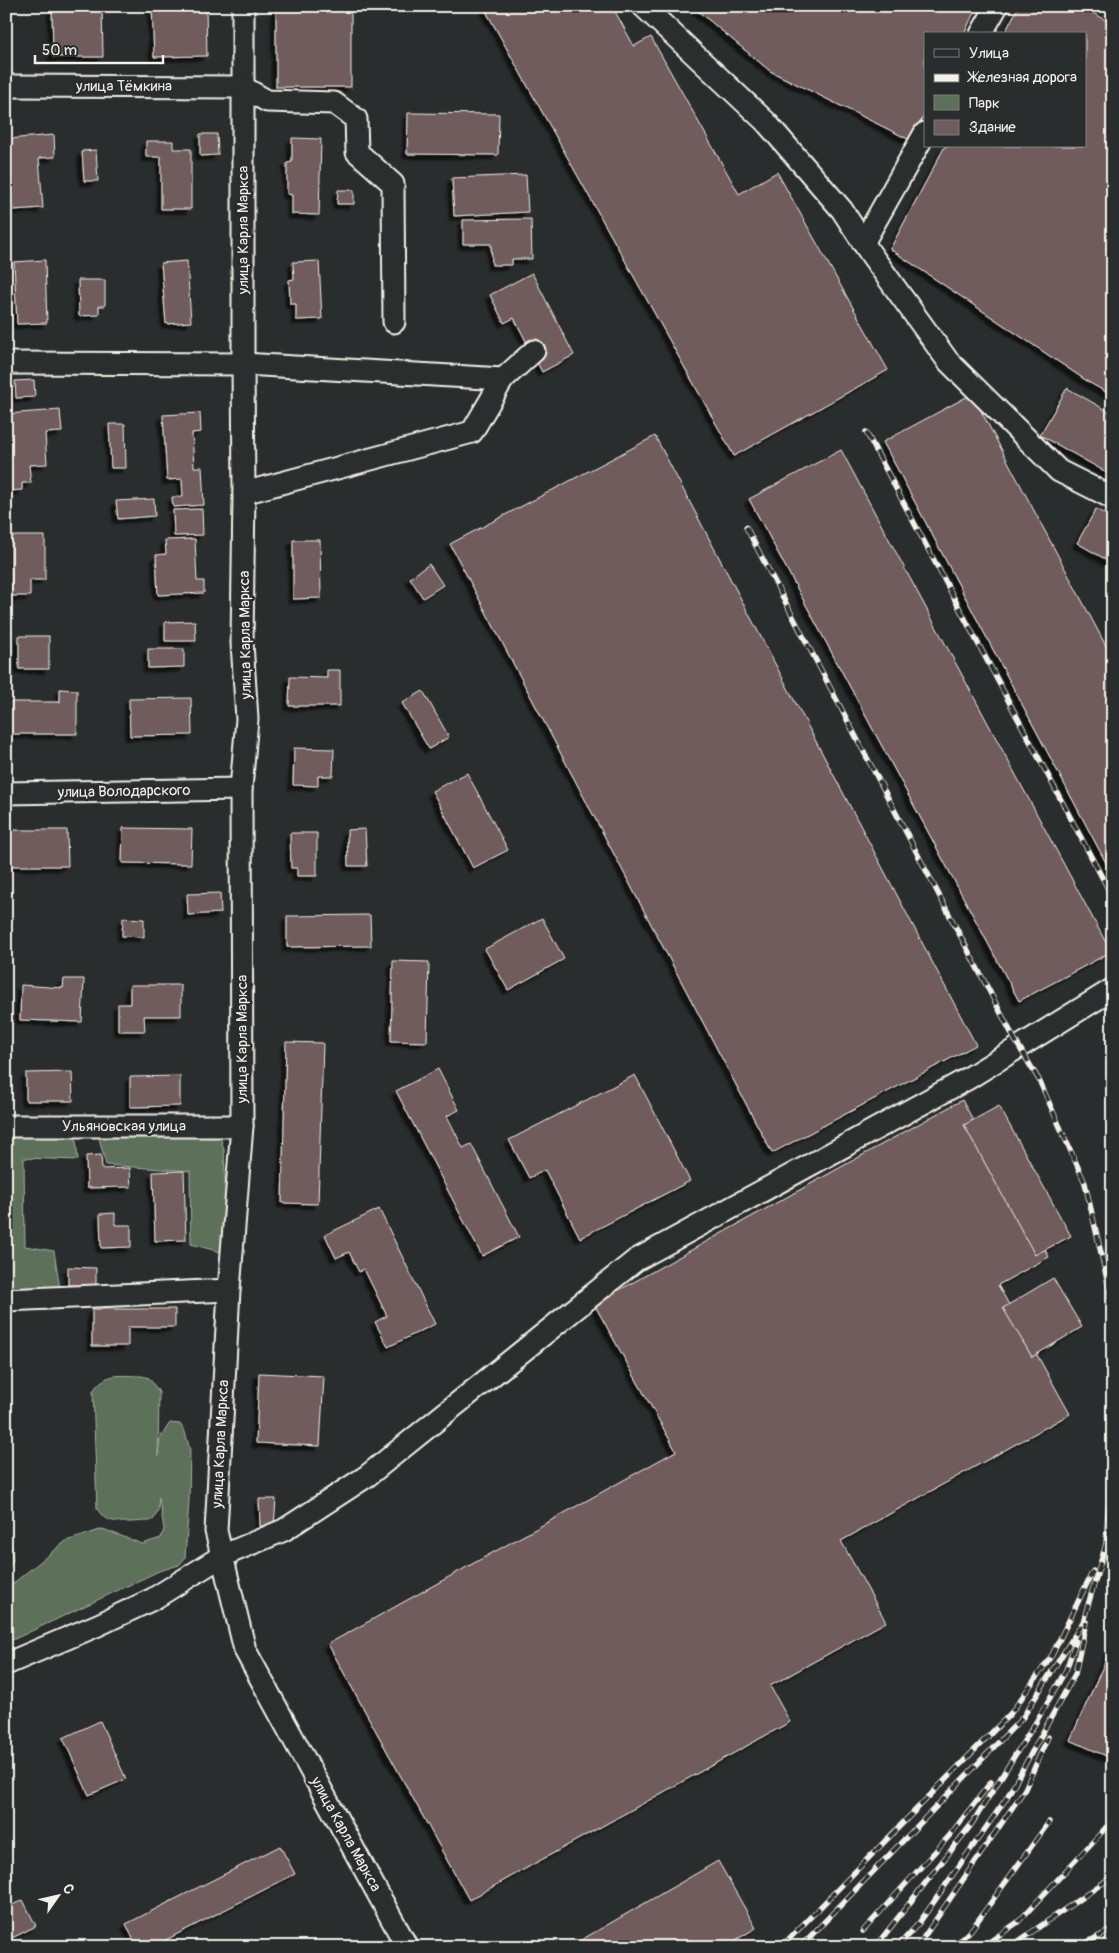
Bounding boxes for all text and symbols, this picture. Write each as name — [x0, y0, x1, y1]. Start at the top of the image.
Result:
scale bar — [35, 32, 162, 64]
legend — [924, 32, 1086, 148]
text: 50 m — [42, 41, 77, 60]
text: Улица — [969, 44, 1009, 63]
text: Железная дорога — [967, 68, 1077, 87]
street label: улица Тёмкина — [75, 77, 172, 96]
text: Парк — [969, 94, 1000, 113]
text: Здание — [969, 118, 1016, 137]
street label: улица Карла Маркса — [234, 166, 253, 295]
street label: улица Карла Маркса — [235, 571, 256, 700]
street label: улица Володарского — [56, 781, 191, 802]
street label: улица Карла Маркса — [233, 975, 252, 1104]
street label: Ульяновская улица — [62, 1117, 186, 1136]
street label: улица Карла Маркса — [208, 1379, 233, 1510]
street label: улица Карла Маркса — [306, 1773, 385, 1895]
north arrow — [32, 1870, 82, 1920]
text: С — [59, 1881, 78, 1898]

